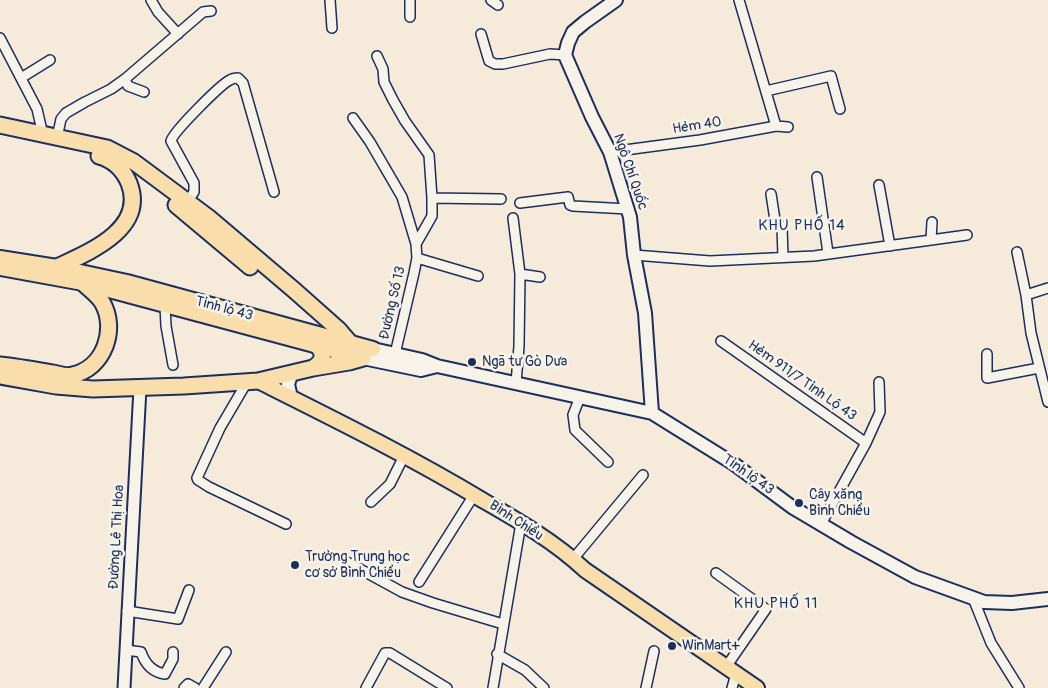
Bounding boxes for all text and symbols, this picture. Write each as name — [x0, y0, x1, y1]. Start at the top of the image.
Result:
street label: Hẻm 40 — [671, 114, 723, 138]
street label: Ngô Chí Quốc — [609, 132, 651, 212]
district label: KHU PHỐ 14 — [757, 217, 847, 235]
street label: Đường Số 13 — [376, 265, 410, 341]
street label: Tỉnh lộ 43 — [193, 293, 255, 325]
street label: Hẻm 911/7 Tỉnh Lộ 43 — [744, 337, 860, 425]
place label: Ngã tư Gò Dưa — [482, 354, 567, 370]
marker: Ngã tư Gò Dưa — [466, 356, 478, 368]
street label: Tỉnh lộ 43 — [719, 451, 777, 499]
street label: Đường Lê Thị Hoa — [106, 484, 128, 590]
place label: Cây xăng Bình Chiểu — [809, 487, 870, 520]
street label: Bình Chiểu — [486, 497, 546, 545]
marker: Cây xăng Bình Chiểu — [793, 497, 805, 509]
place label: Trường Trung học cơ sở Bình Chiểu — [305, 549, 410, 582]
marker: Trường Trung học cơ sở Bình Chiểu — [289, 559, 301, 571]
district label: KHU PHỐ 11 — [732, 595, 820, 613]
place label: WinMart+ — [682, 638, 739, 654]
marker: WinMart+ — [666, 640, 678, 652]

